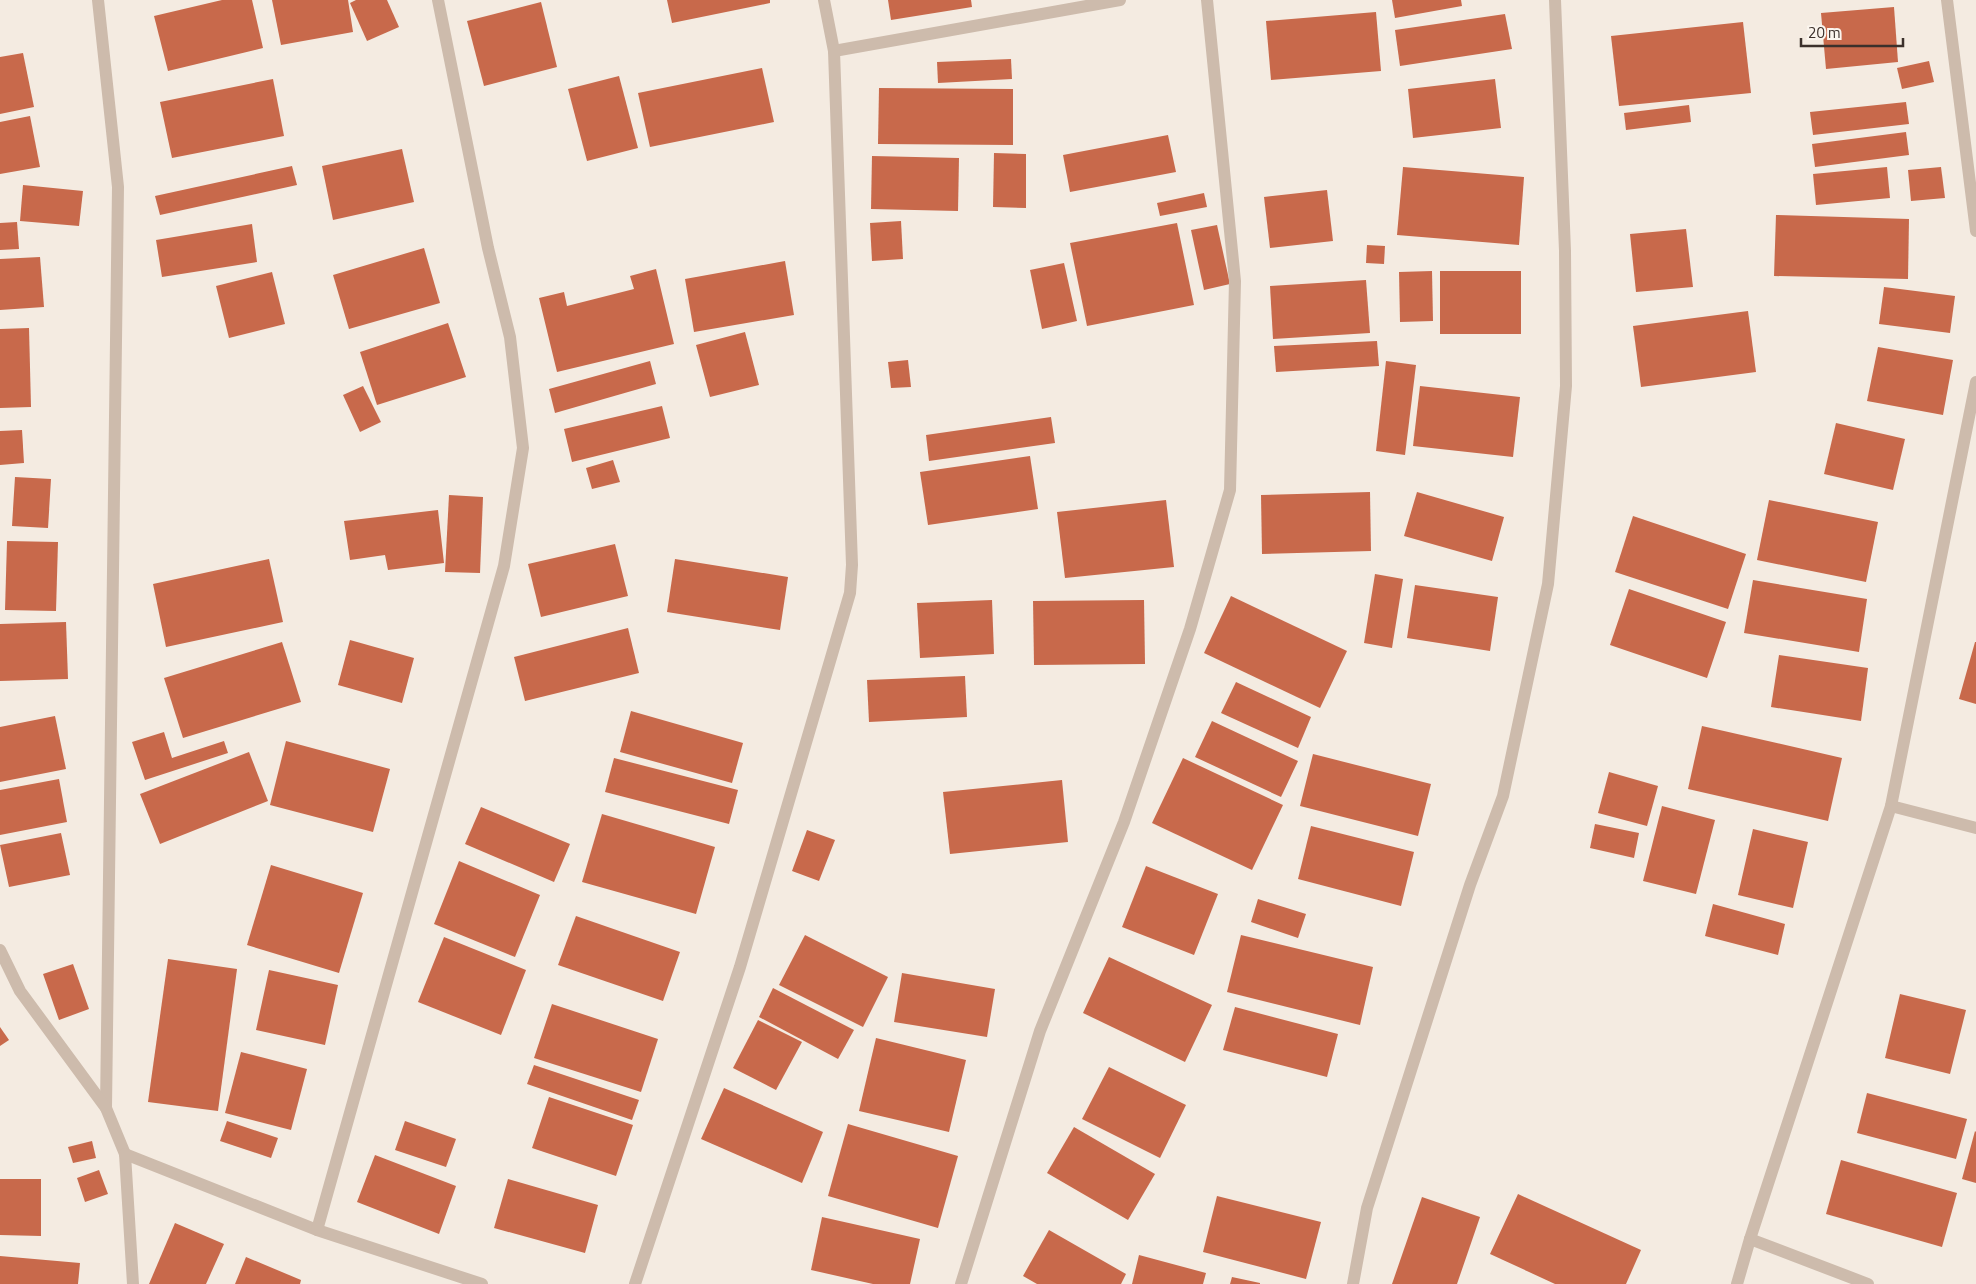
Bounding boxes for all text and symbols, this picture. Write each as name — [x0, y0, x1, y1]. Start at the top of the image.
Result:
scale bar — [1801, 15, 1904, 47]
text: 20 m — [1808, 21, 1841, 44]

